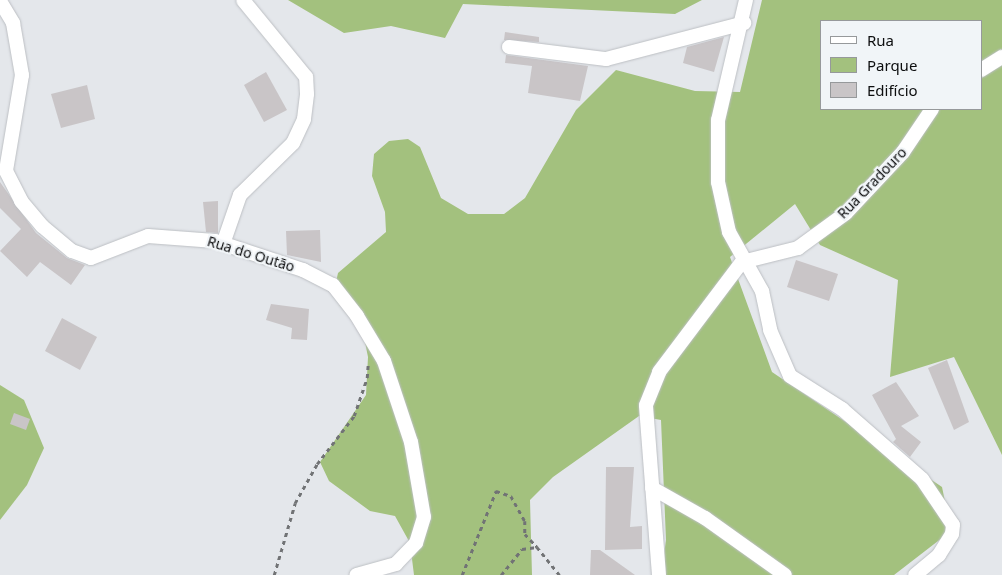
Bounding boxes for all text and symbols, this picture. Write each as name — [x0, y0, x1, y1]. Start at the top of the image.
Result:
legend — [820, 20, 982, 110]
text: Rua — [867, 30, 894, 50]
text: Parque — [867, 55, 917, 75]
text: Edifício — [867, 80, 918, 100]
street label: Rua Gradouro — [834, 144, 910, 222]
street label: Rua do Outão — [205, 233, 297, 275]

